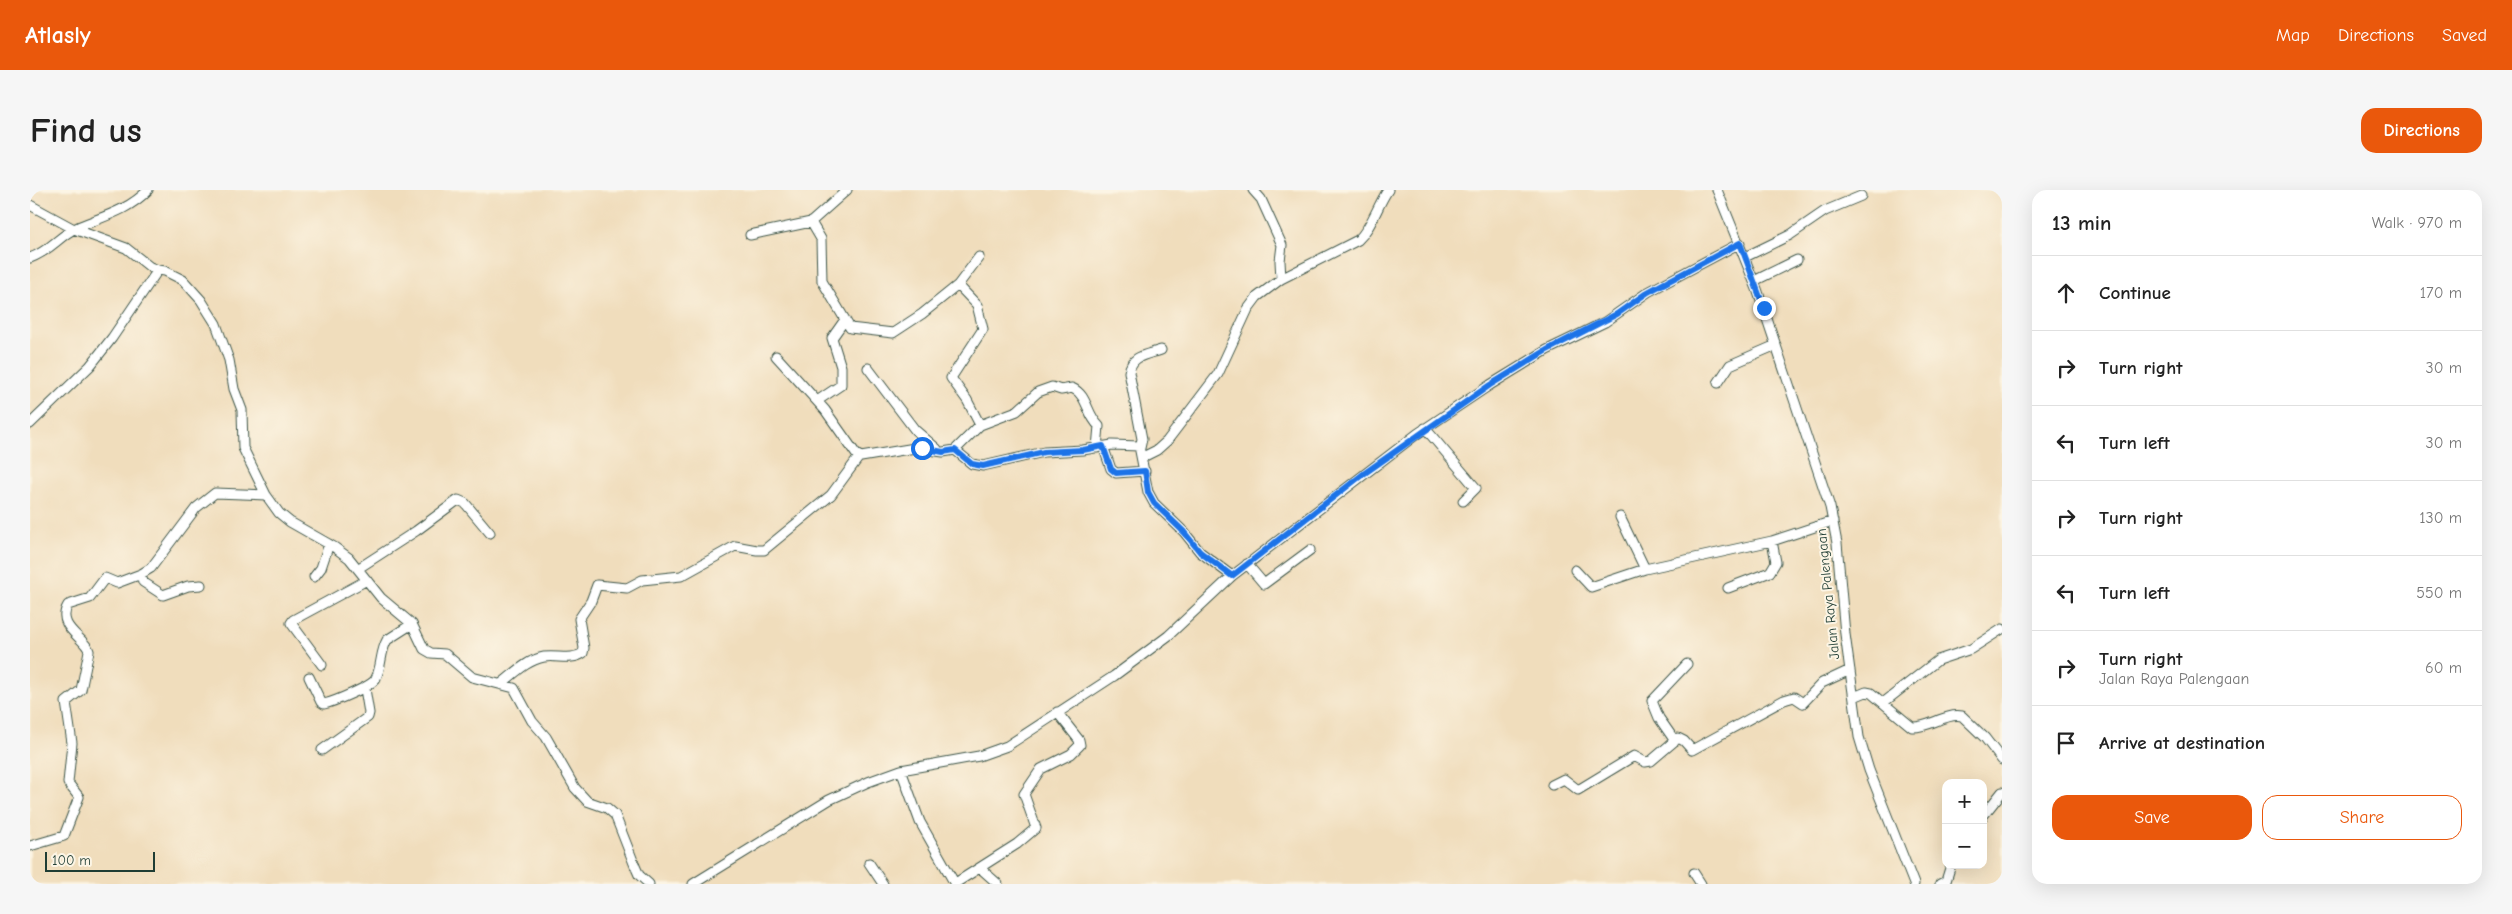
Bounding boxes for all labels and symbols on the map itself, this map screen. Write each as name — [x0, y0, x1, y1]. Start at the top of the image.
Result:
route end — [1753, 297, 1776, 320]
route start — [911, 437, 934, 460]
street label: Jalan Raya Palengaan — [1813, 528, 1843, 660]
scale bar — [45, 849, 155, 872]

